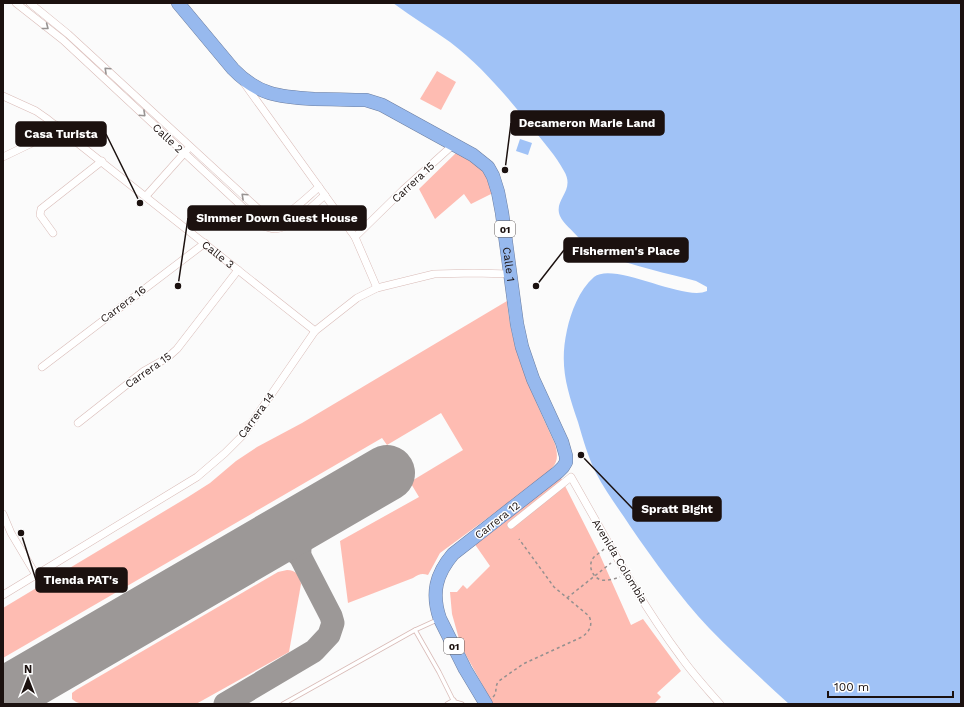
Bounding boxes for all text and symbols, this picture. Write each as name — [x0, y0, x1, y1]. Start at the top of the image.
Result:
one-way arrow — [42, 23, 49, 30]
one-way arrow — [104, 67, 112, 75]
one-way arrow — [138, 110, 145, 117]
callout: Decameron Marie Land — [511, 111, 664, 135]
text: Decameron Marie Land — [519, 116, 655, 130]
street label: Calle 2 — [150, 121, 186, 156]
callout: Casa Turista — [16, 122, 106, 146]
text: Casa Turista — [24, 127, 98, 141]
street label: Carrera 15 — [389, 159, 437, 205]
one-way arrow — [241, 193, 249, 201]
callout: Simmer Down Guest House — [188, 206, 366, 230]
text: Simmer Down Guest House — [196, 211, 358, 225]
road number: 01 — [495, 221, 515, 237]
street label: Calle 3 — [199, 238, 236, 271]
callout: Fishermen's Place — [564, 238, 688, 262]
text: Fishermen's Place — [572, 244, 680, 258]
street label: Calle 1 — [500, 246, 517, 282]
street label: Carrera 16 — [98, 283, 149, 326]
street label: Carrera 15 — [123, 350, 174, 391]
street label: Carrera 14 — [235, 390, 278, 441]
callout: Spratt Bight — [633, 497, 721, 521]
street label: Carrera 12 — [472, 499, 522, 542]
text: Spratt Bight — [641, 502, 714, 516]
street label: Avenida Colombia — [589, 517, 650, 606]
callout: Tienda PAT's — [36, 568, 127, 592]
text: Tienda PAT's — [44, 573, 119, 587]
road number: 01 — [444, 638, 464, 654]
north arrow — [8, 659, 48, 699]
text: N — [24, 663, 32, 676]
scale bar — [828, 673, 953, 699]
text: 100 m — [834, 680, 869, 694]

